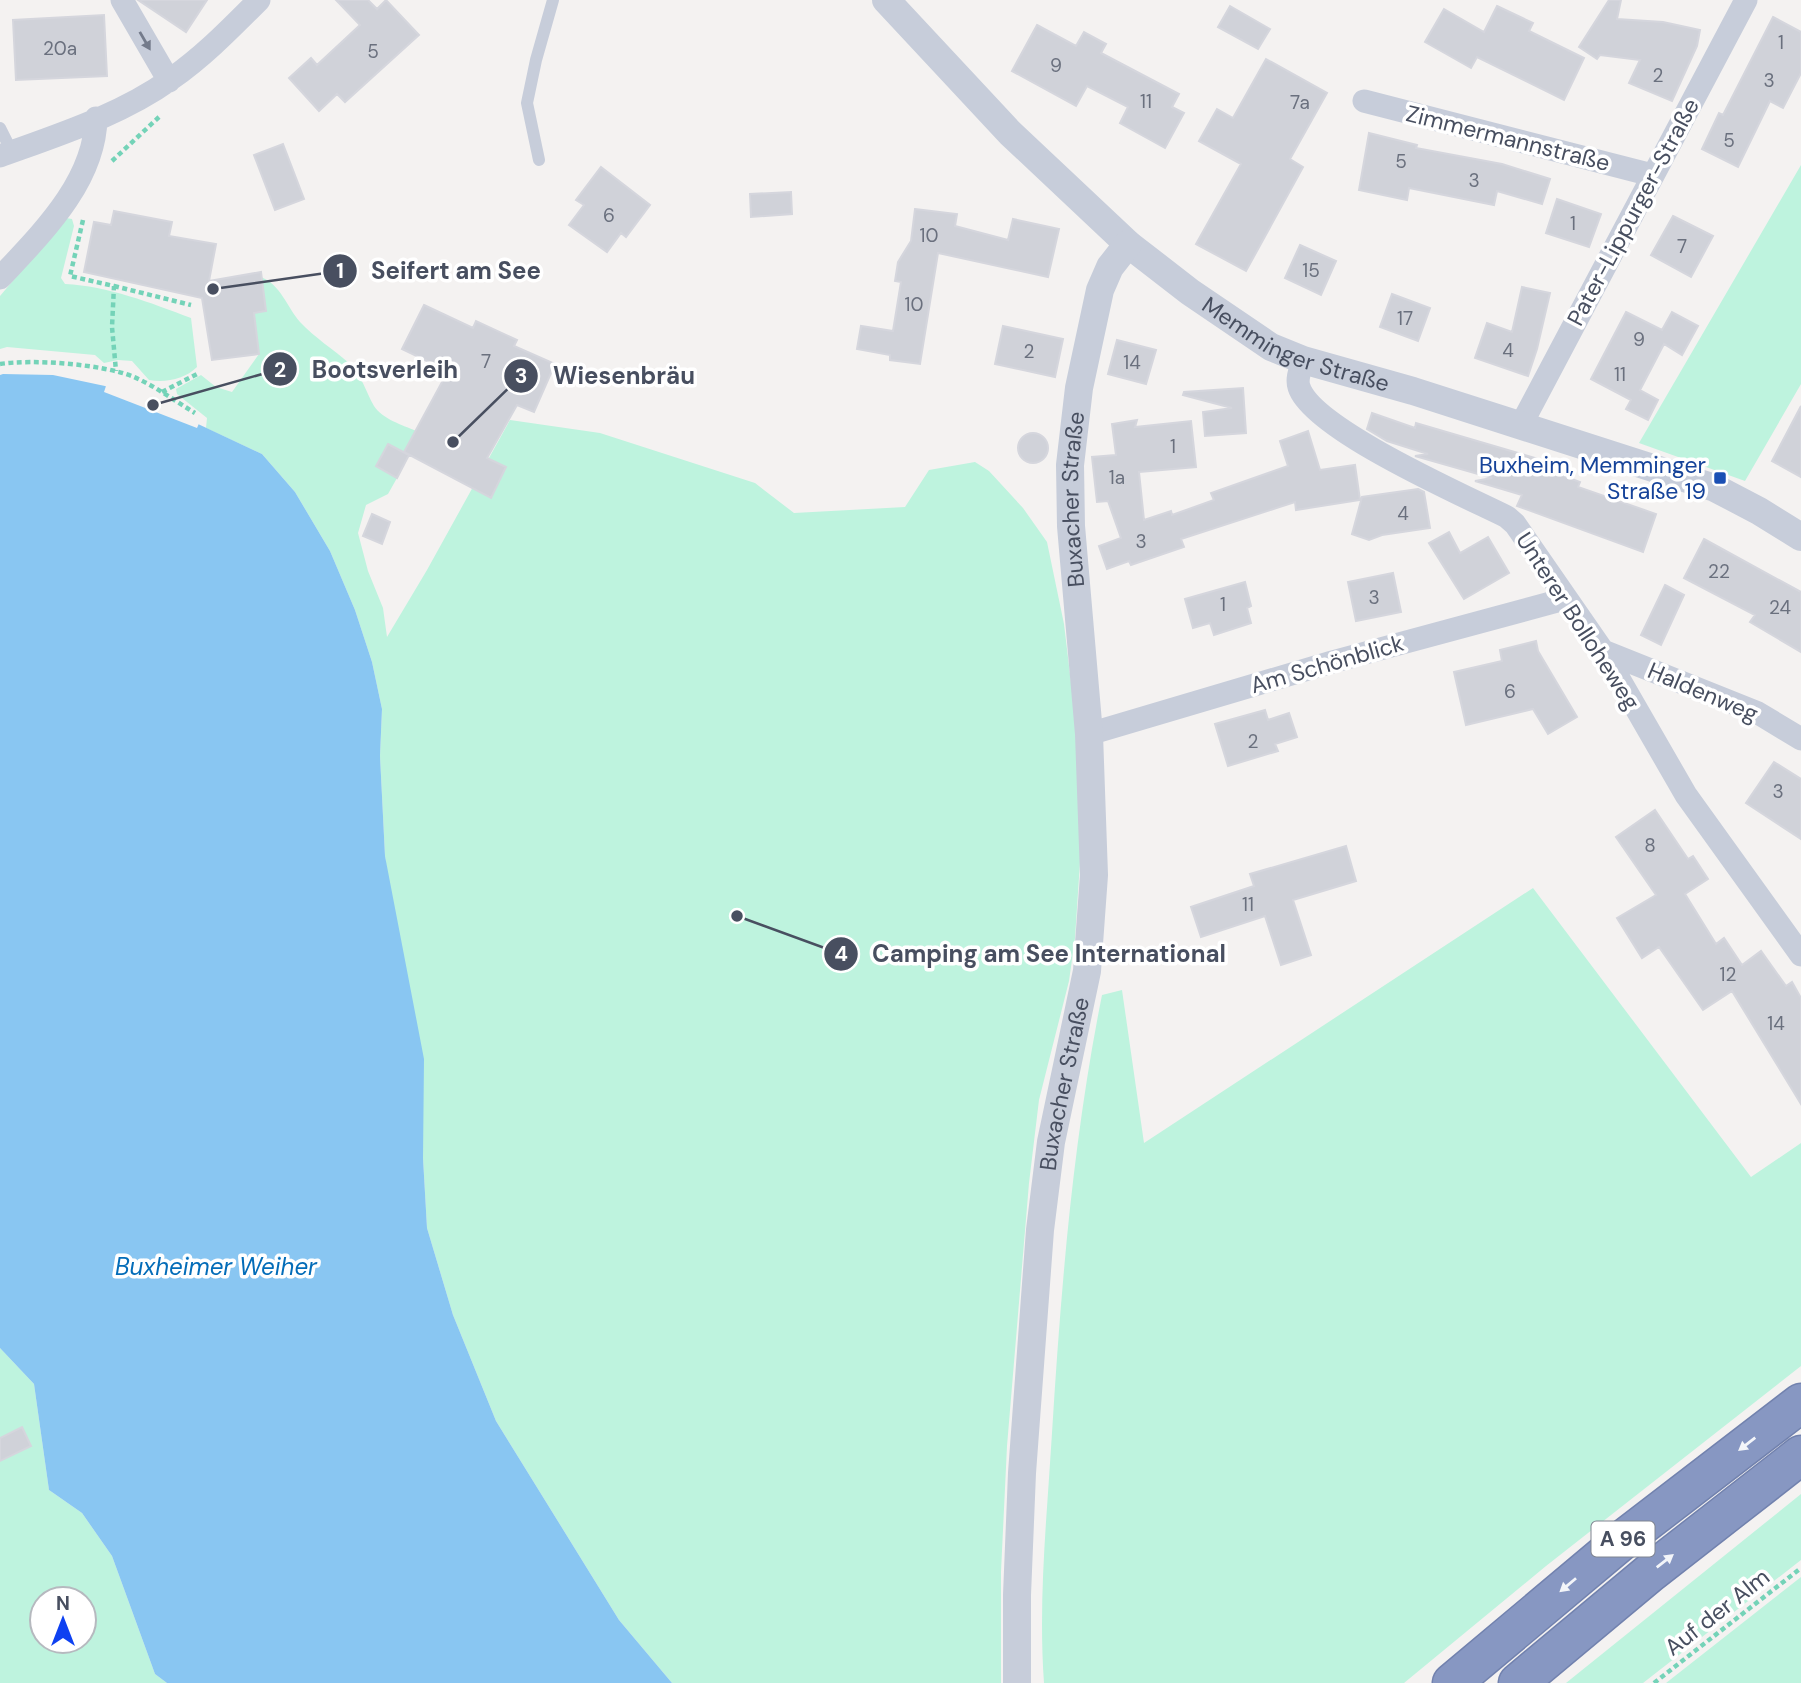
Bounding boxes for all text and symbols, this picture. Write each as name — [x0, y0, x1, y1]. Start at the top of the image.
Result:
house number: 1 — [1778, 30, 1784, 55]
one-way arrow — [139, 31, 152, 50]
house number: 20a — [43, 36, 77, 61]
house number: 5 — [367, 39, 379, 64]
house number: 9 — [1050, 53, 1062, 78]
house number: 2 — [1653, 63, 1664, 88]
house number: 3 — [1763, 68, 1775, 93]
house number: 11 — [1140, 89, 1152, 114]
house number: 7a — [1290, 90, 1310, 115]
street label: Pater-Lippurger-Straße — [1560, 93, 1706, 331]
street label: Zimmermannstraße — [1403, 98, 1613, 178]
house number: 5 — [1723, 128, 1735, 153]
house number: 5 — [1395, 149, 1407, 174]
house number: 3 — [1468, 168, 1480, 193]
house number: 6 — [603, 203, 615, 228]
house number: 1 — [1570, 211, 1576, 236]
house number: 10 — [920, 223, 938, 248]
house number: 7 — [1677, 234, 1687, 259]
callout: Seifert am See — [322, 248, 555, 293]
text: Seifert am See — [371, 255, 541, 286]
text: 1 — [336, 257, 344, 285]
house number: 15 — [1302, 258, 1320, 283]
street label: Memminger Straße — [1196, 290, 1393, 399]
house number: 10 — [905, 292, 923, 317]
house number: 17 — [1397, 306, 1413, 331]
house number: 9 — [1633, 327, 1645, 352]
house number: 4 — [1502, 338, 1514, 363]
house number: 2 — [1024, 339, 1035, 364]
callout: Bootsverleih — [263, 347, 472, 392]
house number: 7 — [481, 349, 491, 374]
house number: 14 — [1123, 350, 1141, 375]
text: Bootsverleih — [312, 354, 458, 385]
callout: Wiesenbräu — [504, 354, 709, 399]
text: 2 — [274, 356, 286, 384]
text: Wiesenbräu — [553, 360, 695, 391]
text: 3 — [515, 362, 527, 390]
house number: 11 — [1614, 362, 1626, 387]
street label: Buxacher Straße — [1055, 410, 1091, 589]
house number: 1 — [1170, 434, 1176, 459]
place label: Buxheim, Memminger Straße 19 — [1479, 450, 1706, 506]
house number: 1a — [1109, 465, 1125, 490]
marker: Buxheim, Memminger Straße 19 — [1712, 470, 1728, 486]
house number: 4 — [1397, 501, 1409, 526]
street label: Unterer Bolloheweg — [1509, 526, 1647, 716]
house number: 3 — [1135, 529, 1147, 554]
house number: 22 — [1708, 559, 1730, 584]
house number: 3 — [1368, 585, 1380, 610]
house number: 1 — [1220, 592, 1226, 617]
house number: 24 — [1769, 595, 1791, 620]
street label: Am Schönblick — [1247, 628, 1408, 700]
street label: Haldenweg — [1643, 655, 1763, 729]
house number: 6 — [1504, 679, 1516, 704]
house number: 2 — [1248, 729, 1259, 754]
house number: 3 — [1772, 779, 1784, 804]
house number: 8 — [1644, 833, 1656, 858]
house number: 11 — [1242, 892, 1254, 917]
callout: Camping am See International — [823, 931, 1240, 976]
text: Camping am See International — [872, 938, 1226, 969]
text: 4 — [834, 940, 848, 968]
house number: 12 — [1720, 962, 1736, 987]
street label: Buxacher Straße — [1033, 994, 1096, 1172]
house number: 14 — [1767, 1011, 1785, 1036]
water label: Buxheimer Weiher — [115, 1251, 318, 1282]
one-way arrow — [1738, 1437, 1756, 1451]
road number: A 96 — [1592, 1522, 1654, 1556]
one-way arrow — [1655, 1554, 1673, 1569]
street label: Auf der Alm — [1658, 1562, 1776, 1662]
one-way arrow — [1560, 1577, 1577, 1592]
north arrow — [28, 1585, 98, 1655]
text: N — [56, 1591, 70, 1616]

